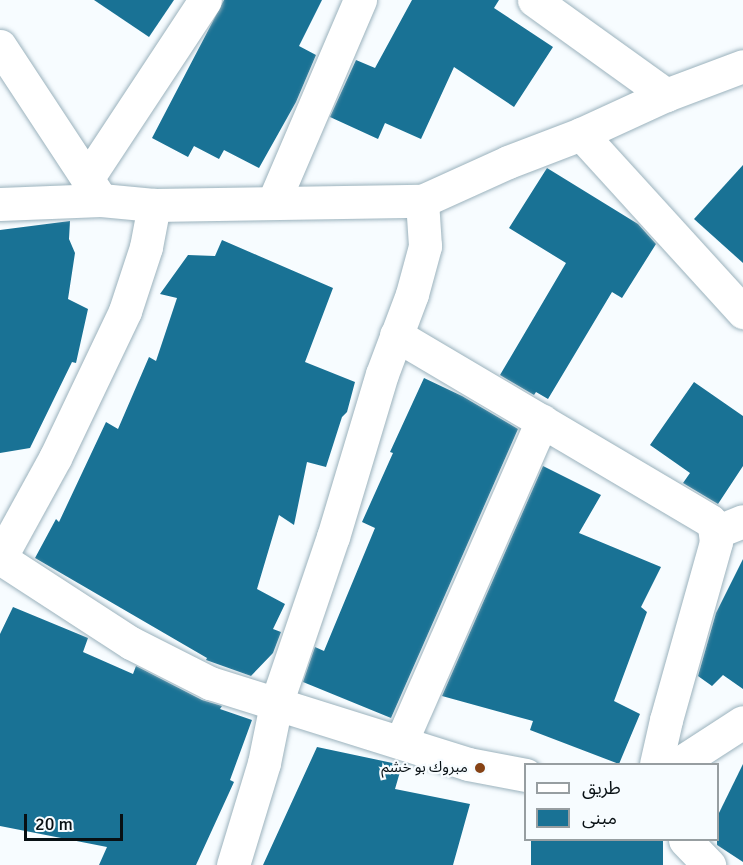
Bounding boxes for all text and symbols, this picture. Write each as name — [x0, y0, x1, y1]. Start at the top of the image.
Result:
place label: مبروك بو خشم — [381, 759, 468, 777]
marker: مبروك بو خشم — [473, 761, 487, 775]
legend — [524, 763, 719, 841]
text: طريق — [582, 777, 621, 799]
scale bar — [27, 802, 126, 840]
text: مبنى — [582, 807, 617, 829]
text: 20 m — [35, 813, 73, 835]

